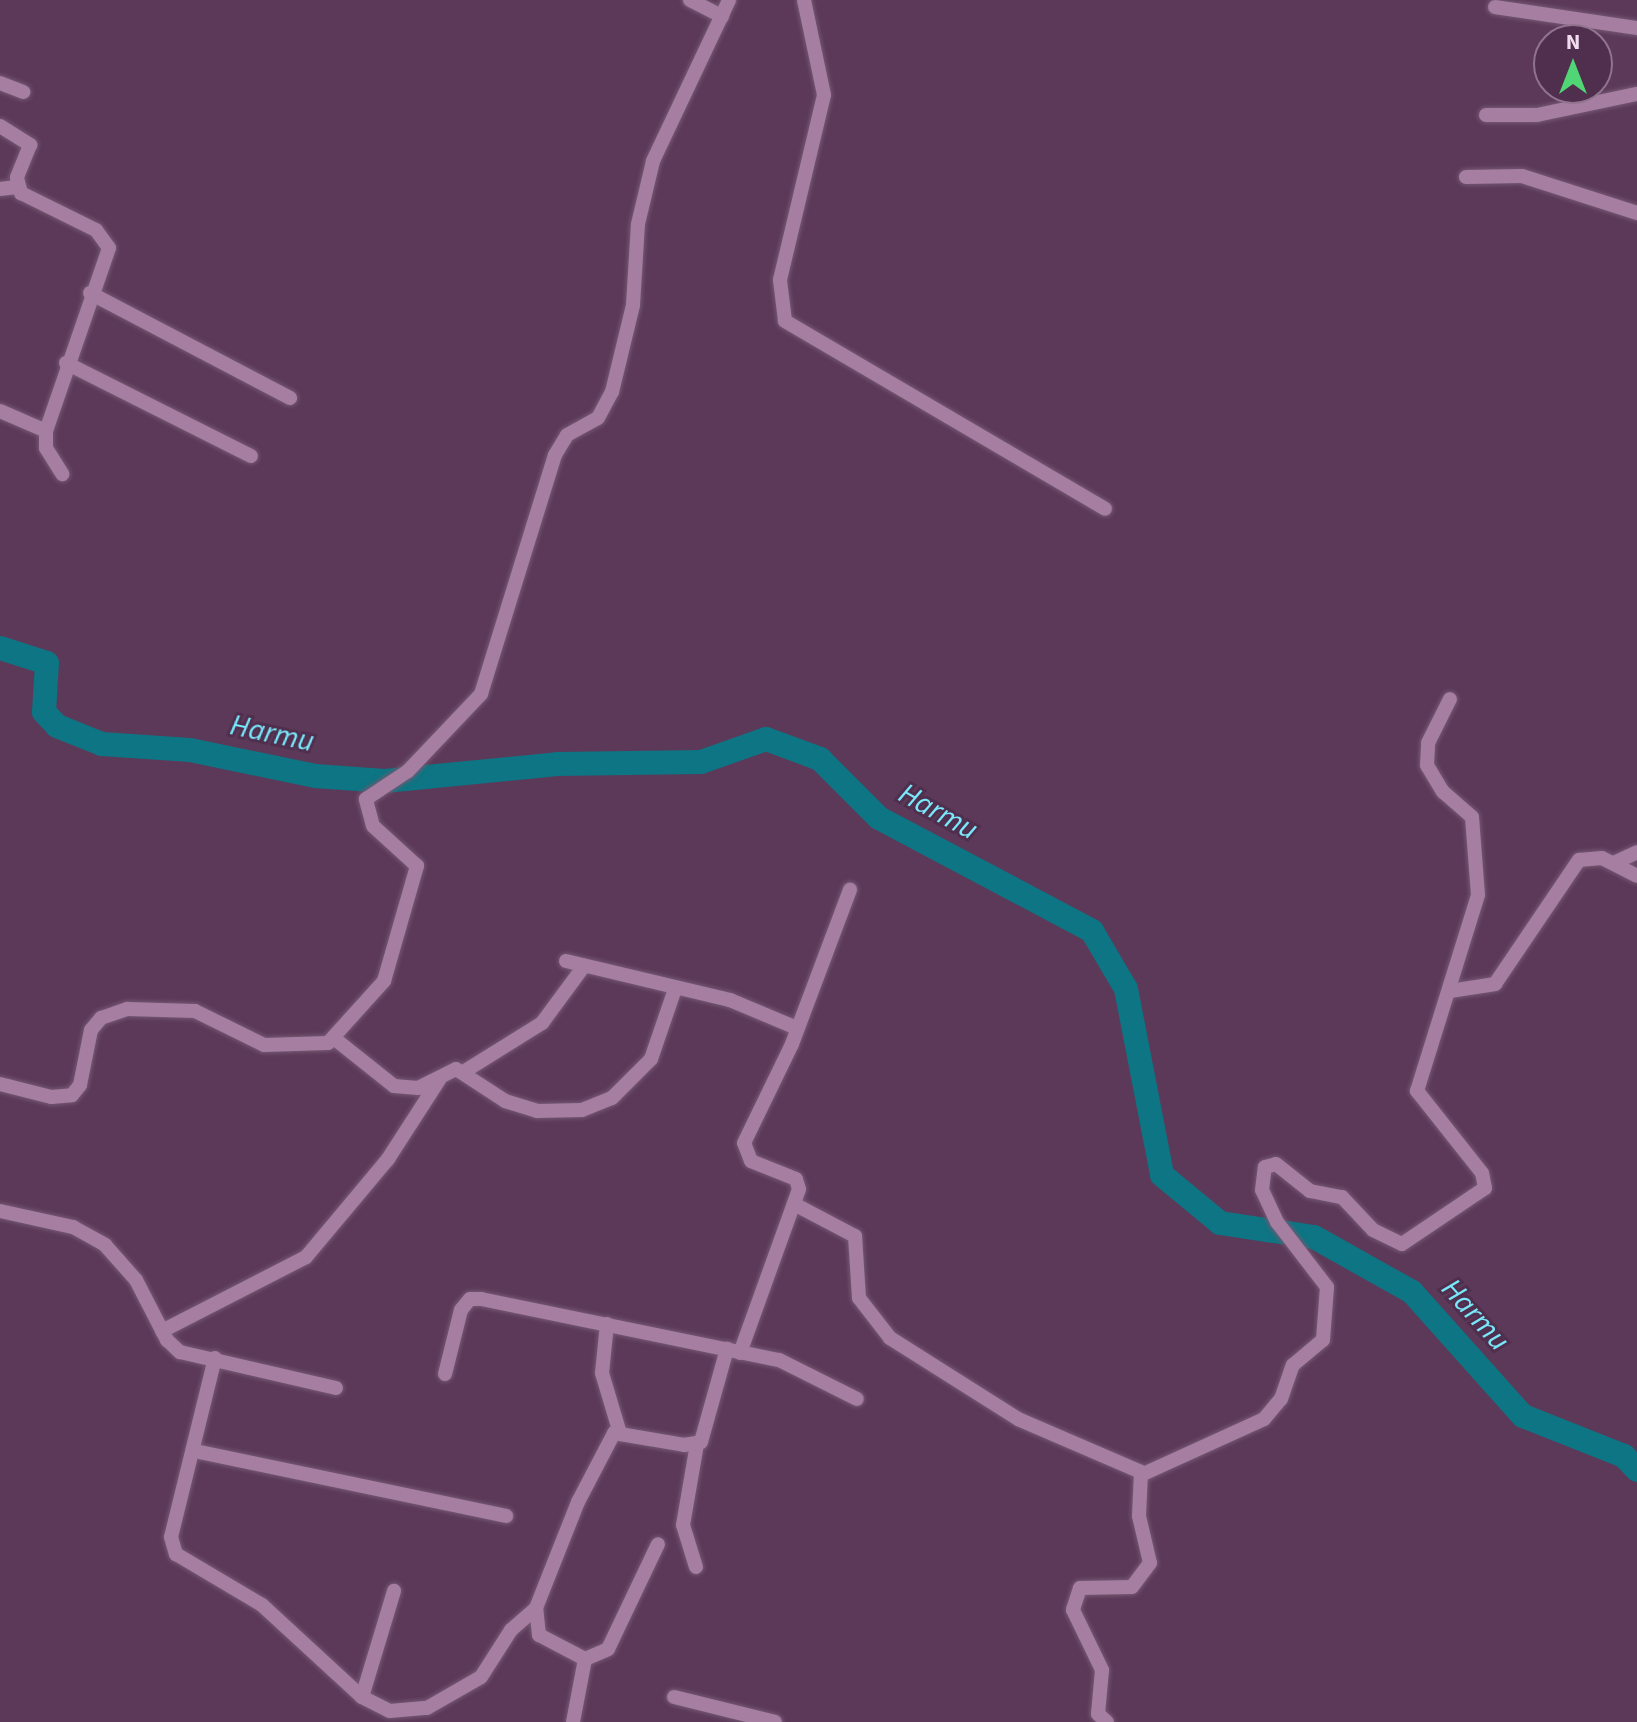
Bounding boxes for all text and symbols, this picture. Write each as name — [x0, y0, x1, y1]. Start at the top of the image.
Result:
north arrow — [1533, 24, 1613, 104]
text: N — [1566, 26, 1580, 58]
water label: Harmu — [227, 708, 317, 760]
water label: Harmu — [892, 776, 984, 848]
water label: Harmu — [1433, 1271, 1517, 1359]

